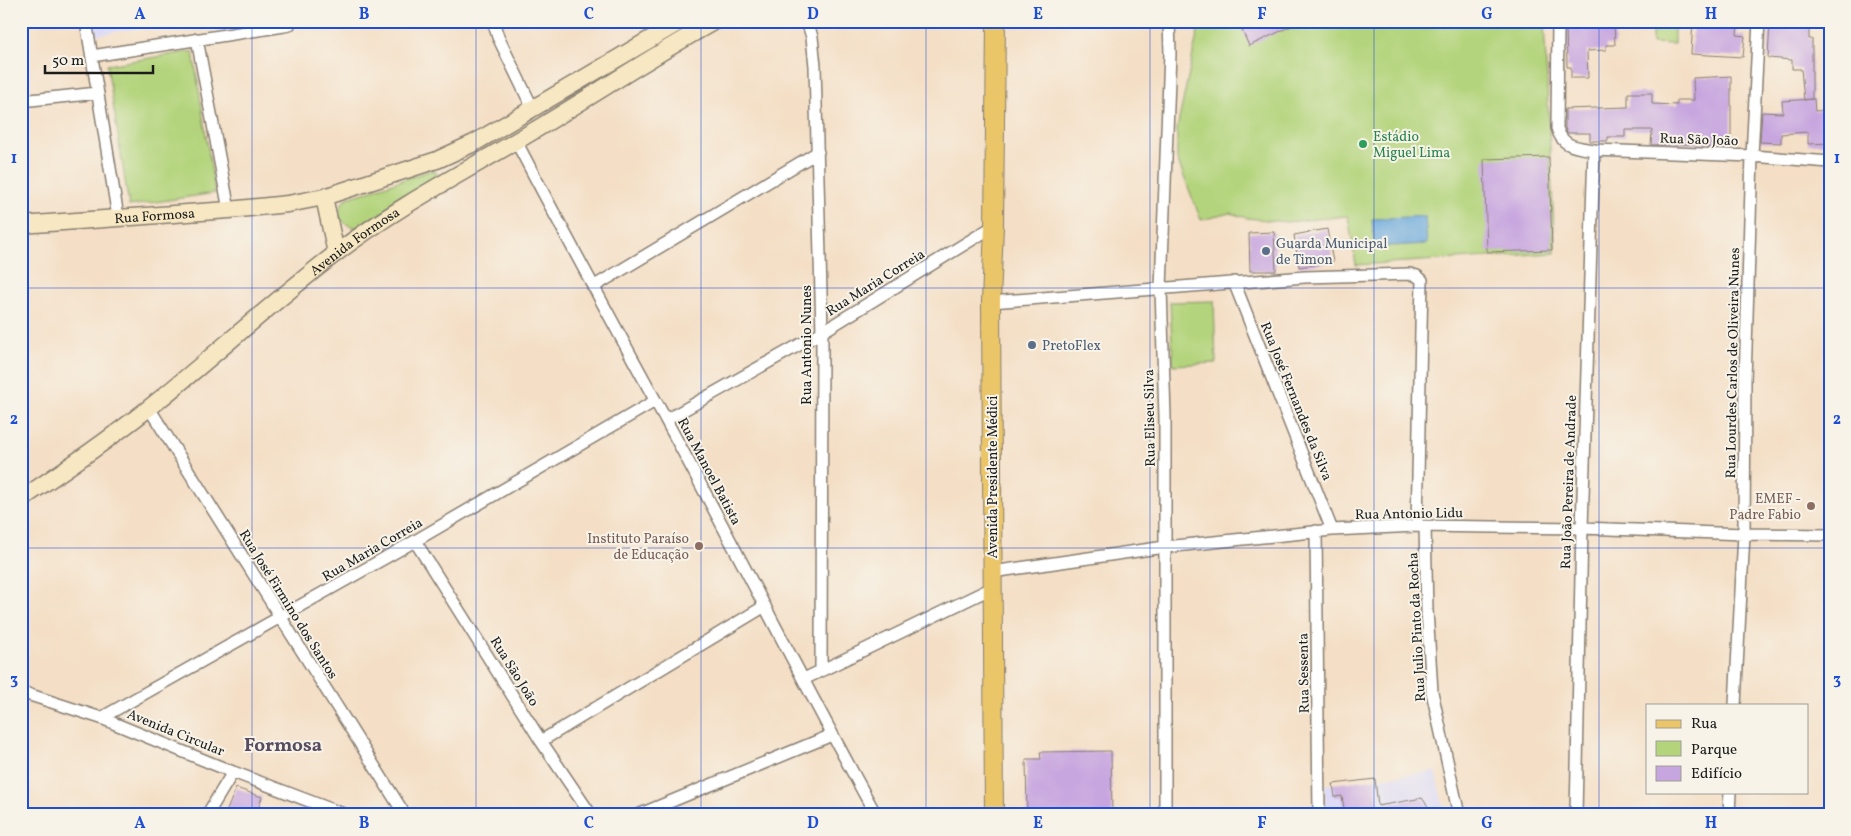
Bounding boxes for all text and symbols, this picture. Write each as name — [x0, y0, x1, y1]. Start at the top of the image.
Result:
text: A — [134, 4, 146, 26]
text: B — [359, 4, 370, 26]
text: C — [584, 4, 594, 26]
text: D — [807, 4, 819, 26]
text: E — [1033, 4, 1043, 26]
text: F — [1257, 4, 1267, 26]
text: G — [1481, 4, 1493, 26]
text: H — [1705, 4, 1717, 26]
scale bar — [45, 42, 152, 74]
text: 50 m — [52, 51, 84, 72]
place label: Estádio Miguel Lima — [1373, 128, 1450, 163]
street label: Rua São João — [1659, 130, 1739, 151]
marker: Estádio Miguel Lima — [1357, 138, 1369, 150]
text: 1 — [11, 148, 17, 170]
text: 1 — [1834, 148, 1840, 170]
street label: Rua Formosa — [114, 204, 196, 229]
street label: Avenida Formosa — [307, 204, 404, 281]
place label: Guarda Municipal de Timon — [1276, 235, 1388, 270]
street label: Rua Maria Correia — [823, 245, 929, 321]
marker: Guarda Municipal de Timon — [1260, 245, 1272, 257]
street label: Rua Lourdes Carlos de Oliveira Nunes — [1722, 247, 1745, 479]
street label: Rua Antonio Nunes — [798, 285, 817, 405]
street label: Rua José Fernandes da Silva — [1255, 319, 1336, 484]
place label: PretoFlex — [1042, 337, 1101, 356]
marker: PretoFlex — [1026, 339, 1038, 351]
street label: Rua Eliseu Silva — [1140, 369, 1161, 467]
street label: Rua João Pereira de Andrade — [1557, 394, 1582, 569]
street label: Avenida Presidente Médici — [984, 395, 1003, 559]
text: 2 — [10, 409, 18, 431]
text: 2 — [1833, 409, 1841, 431]
street label: Rua Manoel Batista — [672, 415, 745, 529]
place label: EMEF - Padre Fabio — [1729, 490, 1801, 525]
marker: EMEF - Padre Fabio — [1805, 500, 1817, 512]
street label: Rua Antonio Lidu — [1355, 504, 1463, 525]
street label: Rua Maria Correia — [319, 514, 427, 587]
street label: Rua José Firmino dos Santos — [234, 526, 342, 683]
place label: Instituto Paraíso de Educação — [587, 530, 689, 565]
marker: Instituto Paraíso de Educação — [693, 540, 705, 552]
street label: Rua Julio Pinto da Rocha — [1404, 552, 1431, 702]
street label: Rua São João — [485, 633, 543, 710]
street label: Rua Sessenta — [1294, 633, 1315, 713]
text: 3 — [10, 669, 18, 691]
text: 3 — [1833, 669, 1841, 691]
legend — [1646, 704, 1808, 794]
street label: Avenida Circular — [124, 705, 227, 762]
text: Rua — [1691, 714, 1717, 735]
district label: Formosa — [244, 733, 322, 759]
text: Parque — [1691, 740, 1737, 761]
text: Edifício — [1691, 764, 1742, 785]
text: A — [134, 813, 146, 835]
text: B — [359, 813, 370, 835]
text: C — [584, 813, 594, 835]
text: D — [807, 813, 819, 835]
text: E — [1033, 813, 1043, 835]
text: F — [1257, 813, 1267, 835]
text: G — [1481, 813, 1493, 835]
text: H — [1705, 813, 1717, 835]

